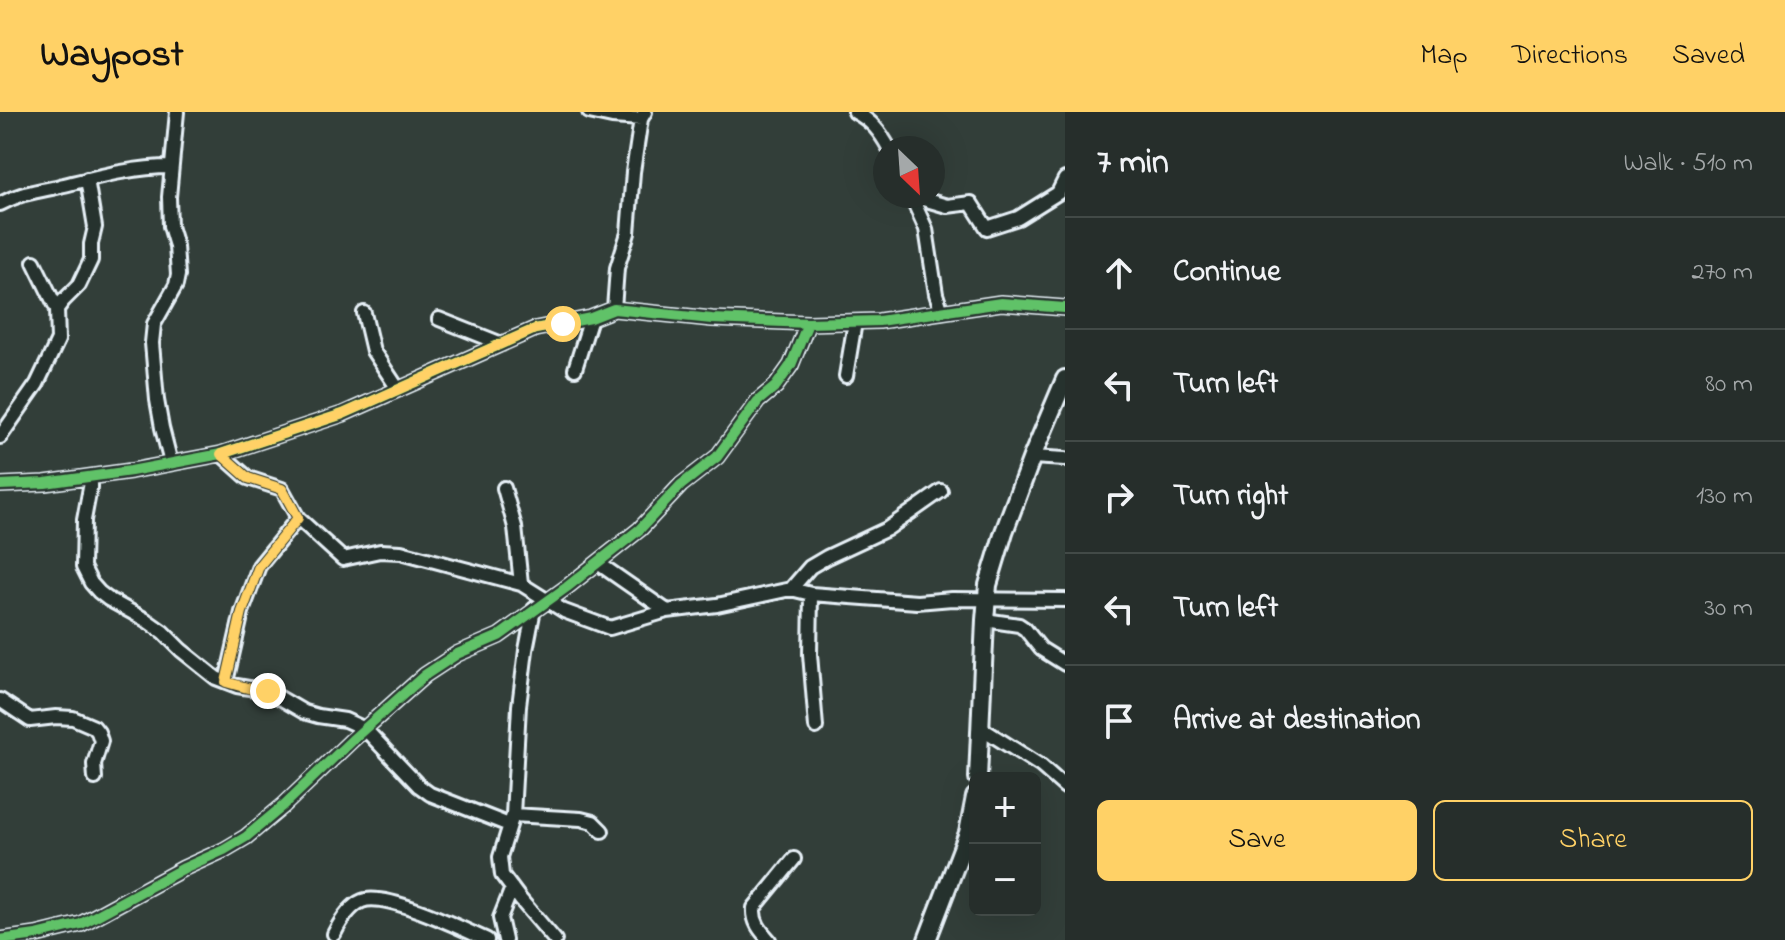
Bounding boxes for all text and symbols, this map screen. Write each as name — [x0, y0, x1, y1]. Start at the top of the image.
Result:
text: Waypost — [40, 28, 184, 84]
text: Map — [1420, 36, 1468, 77]
text: Directions — [1512, 36, 1628, 77]
text: Saved — [1672, 36, 1745, 77]
north arrow — [873, 136, 945, 208]
text: 7 min — [1097, 139, 1169, 189]
text: Walk · 510 m — [1623, 145, 1753, 183]
icon: ahead — [1097, 251, 1141, 295]
text: Continue — [1173, 251, 1281, 295]
text: 270 m — [1691, 254, 1753, 292]
route start — [545, 306, 581, 342]
icon: left — [1097, 363, 1141, 407]
text: Turn left — [1173, 363, 1278, 407]
text: 80 m — [1705, 366, 1753, 404]
icon: right — [1097, 475, 1141, 519]
text: Turn right — [1173, 475, 1288, 519]
text: 130 m — [1696, 478, 1753, 516]
icon: left — [1097, 587, 1141, 631]
text: Turn left — [1173, 587, 1278, 631]
text: 30 m — [1704, 590, 1753, 628]
route end — [250, 673, 286, 709]
icon: arrive — [1097, 699, 1141, 743]
text: Arrive at destination — [1173, 699, 1421, 743]
map controls — [969, 772, 1041, 916]
button: + — [969, 772, 1041, 844]
button: Save — [1097, 800, 1417, 881]
button: Share — [1433, 800, 1753, 881]
button: − — [969, 844, 1041, 916]

